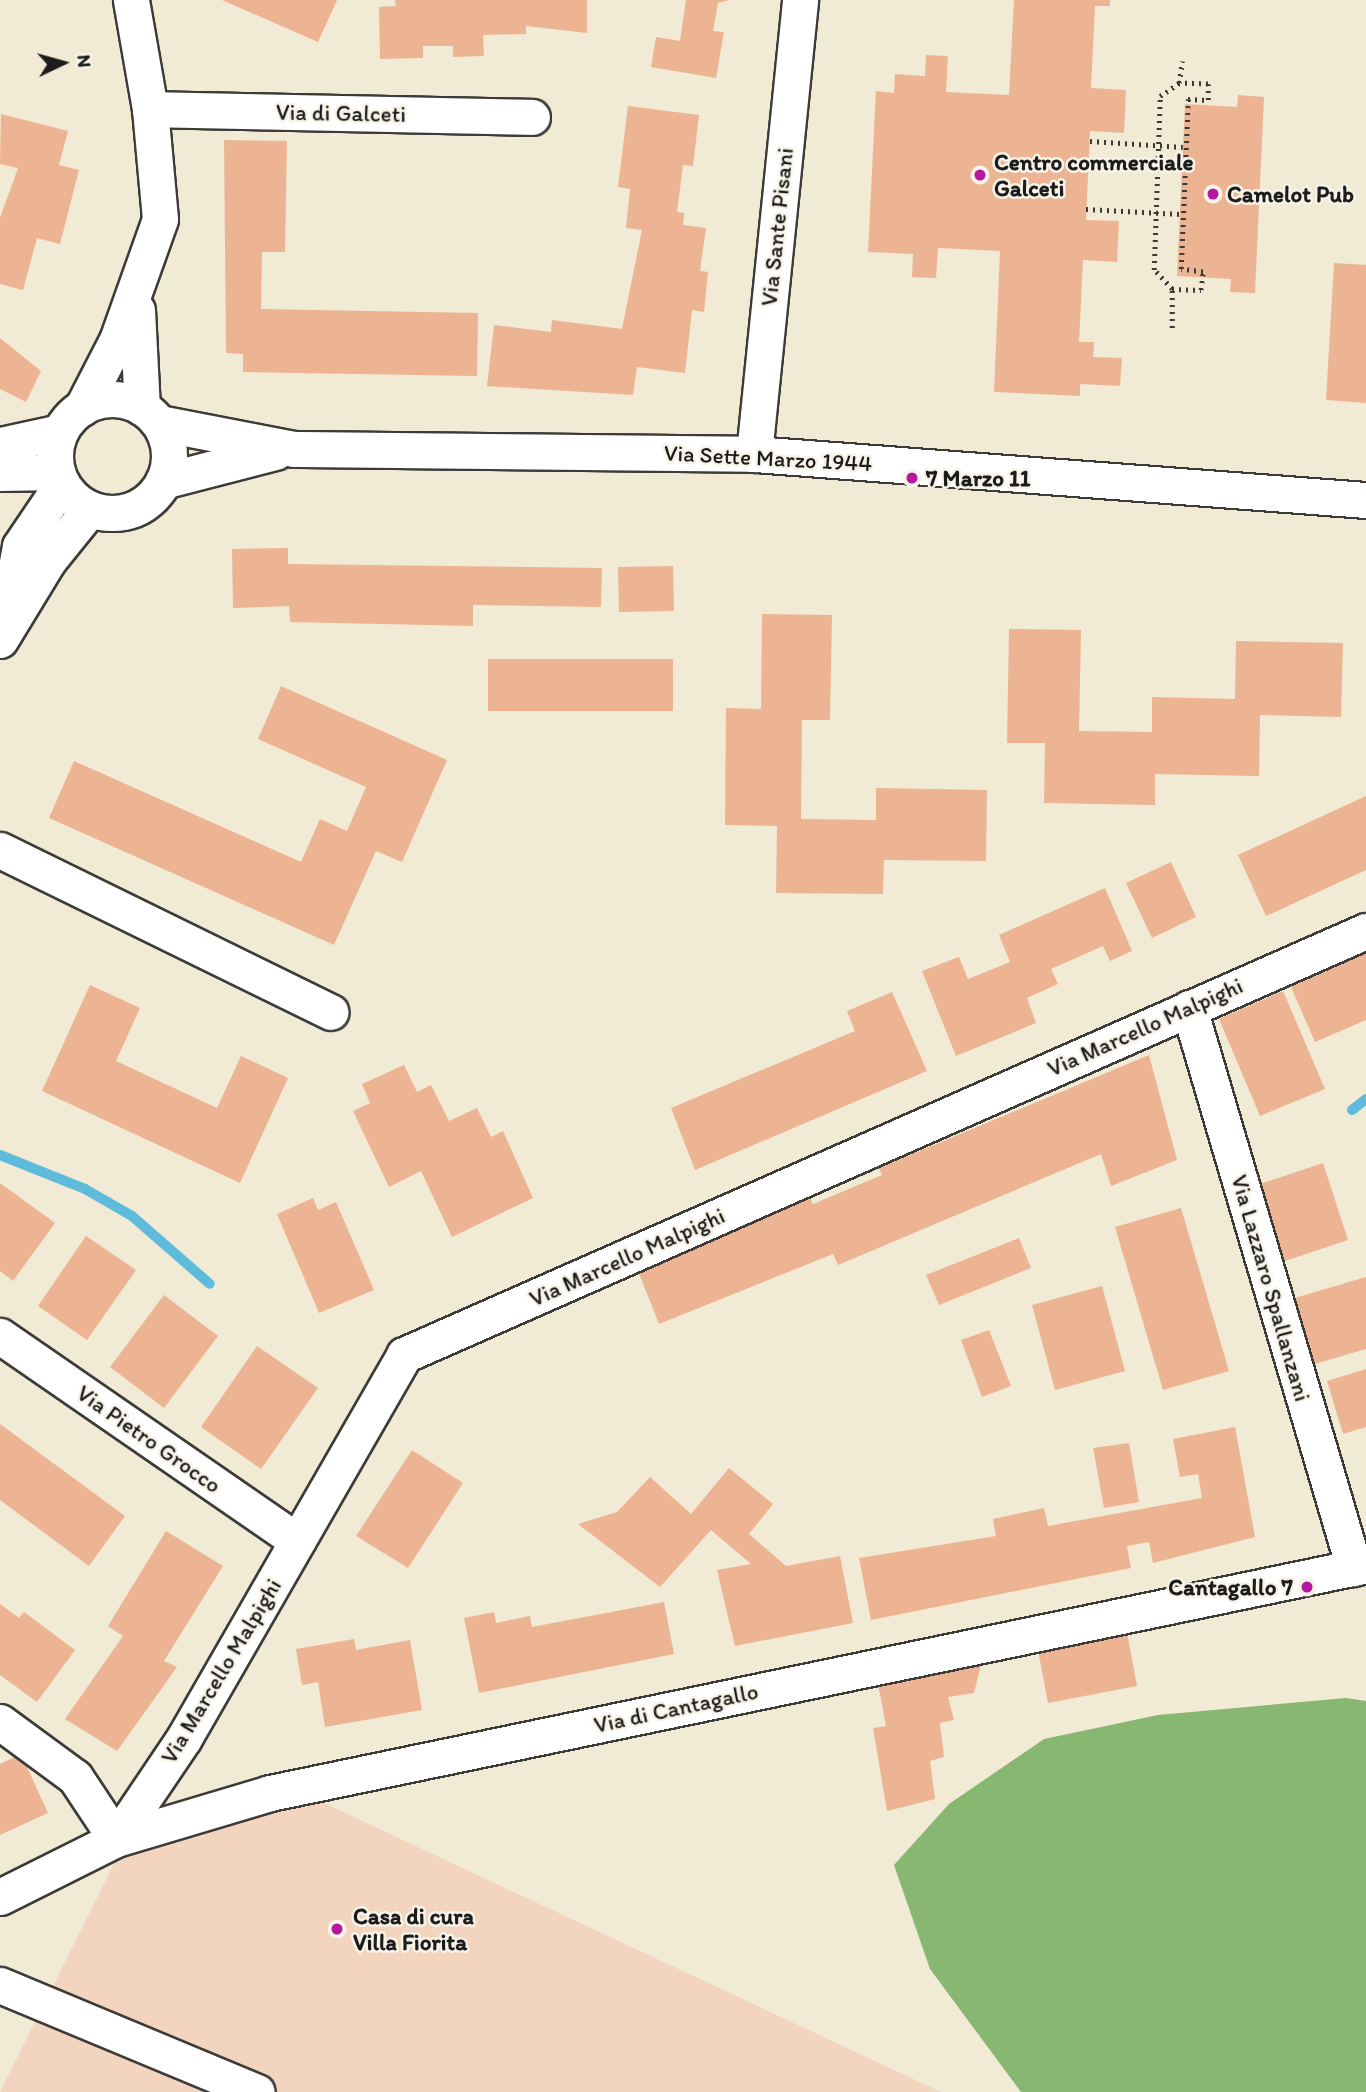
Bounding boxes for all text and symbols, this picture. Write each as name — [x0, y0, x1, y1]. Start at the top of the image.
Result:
north arrow — [28, 28, 98, 98]
text: N — [72, 54, 96, 69]
street label: Via di Galceti — [276, 98, 406, 128]
street label: Via Sante Pisani — [755, 147, 799, 307]
place label: Centro commerciale Galceti — [994, 148, 1194, 202]
marker: Centro commerciale Galceti — [972, 167, 988, 183]
place label: Camelot Pub — [1227, 180, 1354, 208]
marker: Camelot Pub — [1205, 186, 1221, 202]
street label: Via Sette Marzo 1944 — [663, 439, 873, 477]
place label: 7 Marzo 11 — [926, 464, 1030, 492]
marker: 7 Marzo 11 — [904, 470, 920, 486]
street label: Via Marcello Malpighi — [1043, 972, 1247, 1082]
street label: Via Lazzaro Spallanzani — [1226, 1172, 1316, 1404]
street label: Via Marcello Malpighi — [525, 1202, 729, 1312]
street label: Via Pietro Grocco — [72, 1379, 226, 1499]
place label: Cantagallo 7 — [1168, 1573, 1293, 1601]
street label: Via Marcello Malpighi — [155, 1574, 287, 1768]
marker: Cantagallo 7 — [1299, 1579, 1315, 1595]
street label: Via di Cantagallo — [591, 1677, 761, 1739]
place label: Casa di cura Villa Fiorita — [353, 1902, 474, 1956]
marker: Casa di cura Villa Fiorita — [327, 1919, 347, 1939]

